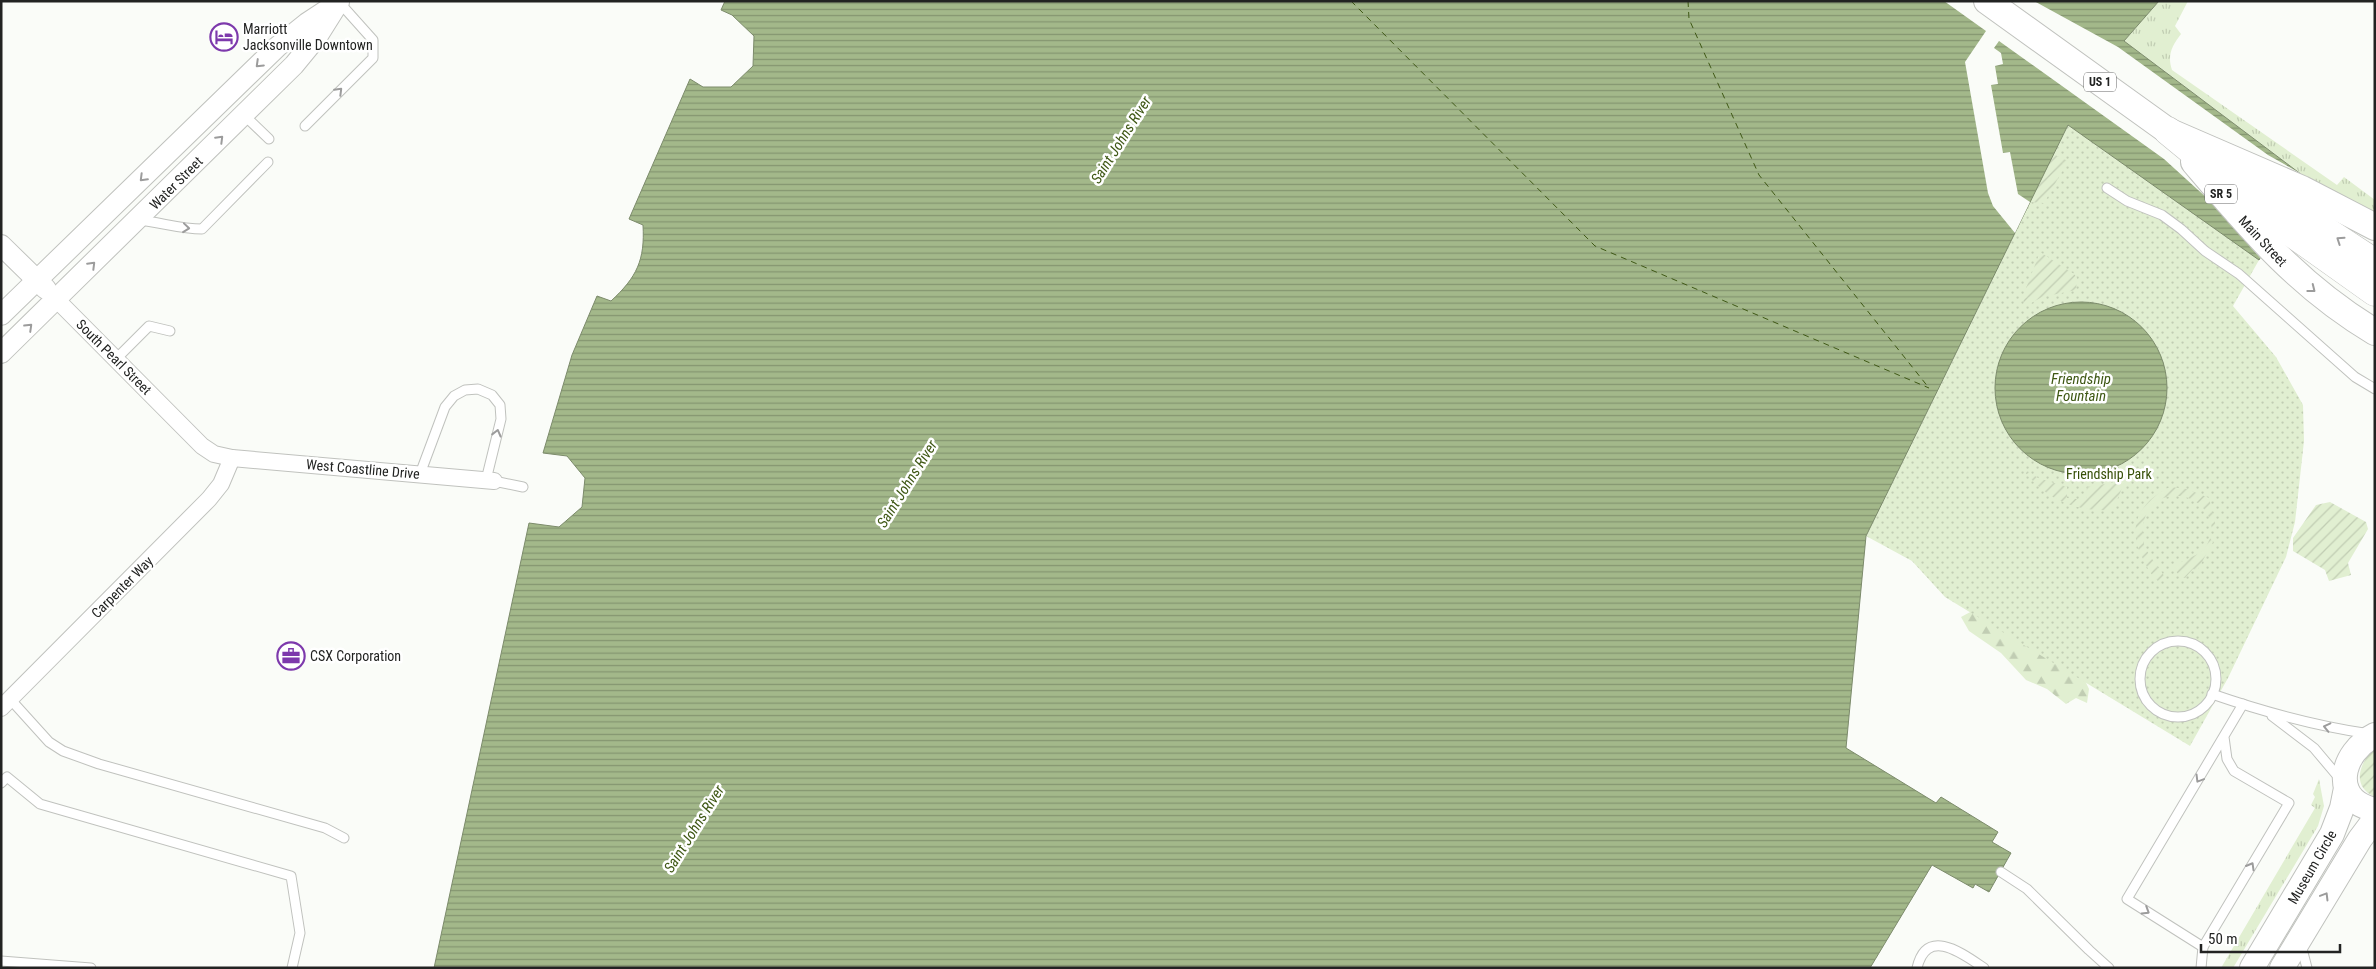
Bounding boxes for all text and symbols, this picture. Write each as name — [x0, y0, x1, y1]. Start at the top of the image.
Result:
place label: Marriott Jacksonville Downtown — [243, 21, 373, 53]
hotel icon: Marriott Jacksonville Downtown — [209, 22, 239, 52]
one-way arrow — [256, 58, 265, 67]
road number: US 1 — [2084, 72, 2116, 91]
one-way arrow — [333, 88, 342, 97]
water label: Saint Johns River — [1087, 93, 1155, 187]
one-way arrow — [214, 136, 223, 145]
street label: Water Street — [146, 153, 206, 213]
one-way arrow — [140, 172, 149, 181]
road number: SR 5 — [2205, 184, 2237, 203]
street label: Main Street — [2236, 212, 2290, 270]
one-way arrow — [182, 222, 190, 233]
one-way arrow — [2336, 236, 2345, 246]
one-way arrow — [86, 262, 95, 271]
one-way arrow — [2306, 283, 2315, 291]
street label: South Pearl Street — [73, 316, 155, 398]
one-way arrow — [24, 324, 33, 333]
water label: Friendship Fountain — [2051, 370, 2111, 405]
one-way arrow — [491, 428, 502, 437]
water label: Saint Johns River — [873, 437, 941, 531]
street label: West Coastline Drive — [306, 456, 421, 482]
park label: Friendship Park — [2066, 466, 2153, 482]
street label: Carpenter Way — [88, 553, 156, 621]
office icon: CSX Corporation — [276, 641, 306, 671]
place label: CSX Corporation — [310, 648, 401, 664]
one-way arrow — [2322, 722, 2331, 733]
one-way arrow — [2195, 773, 2205, 782]
water label: Saint Johns River — [660, 782, 728, 876]
street label: Museum Circle — [2284, 827, 2340, 907]
one-way arrow — [2245, 862, 2255, 871]
one-way arrow — [2319, 893, 2329, 902]
one-way arrow — [2140, 905, 2149, 914]
scale bar — [2201, 922, 2340, 954]
text: 50 m — [2208, 930, 2238, 948]

